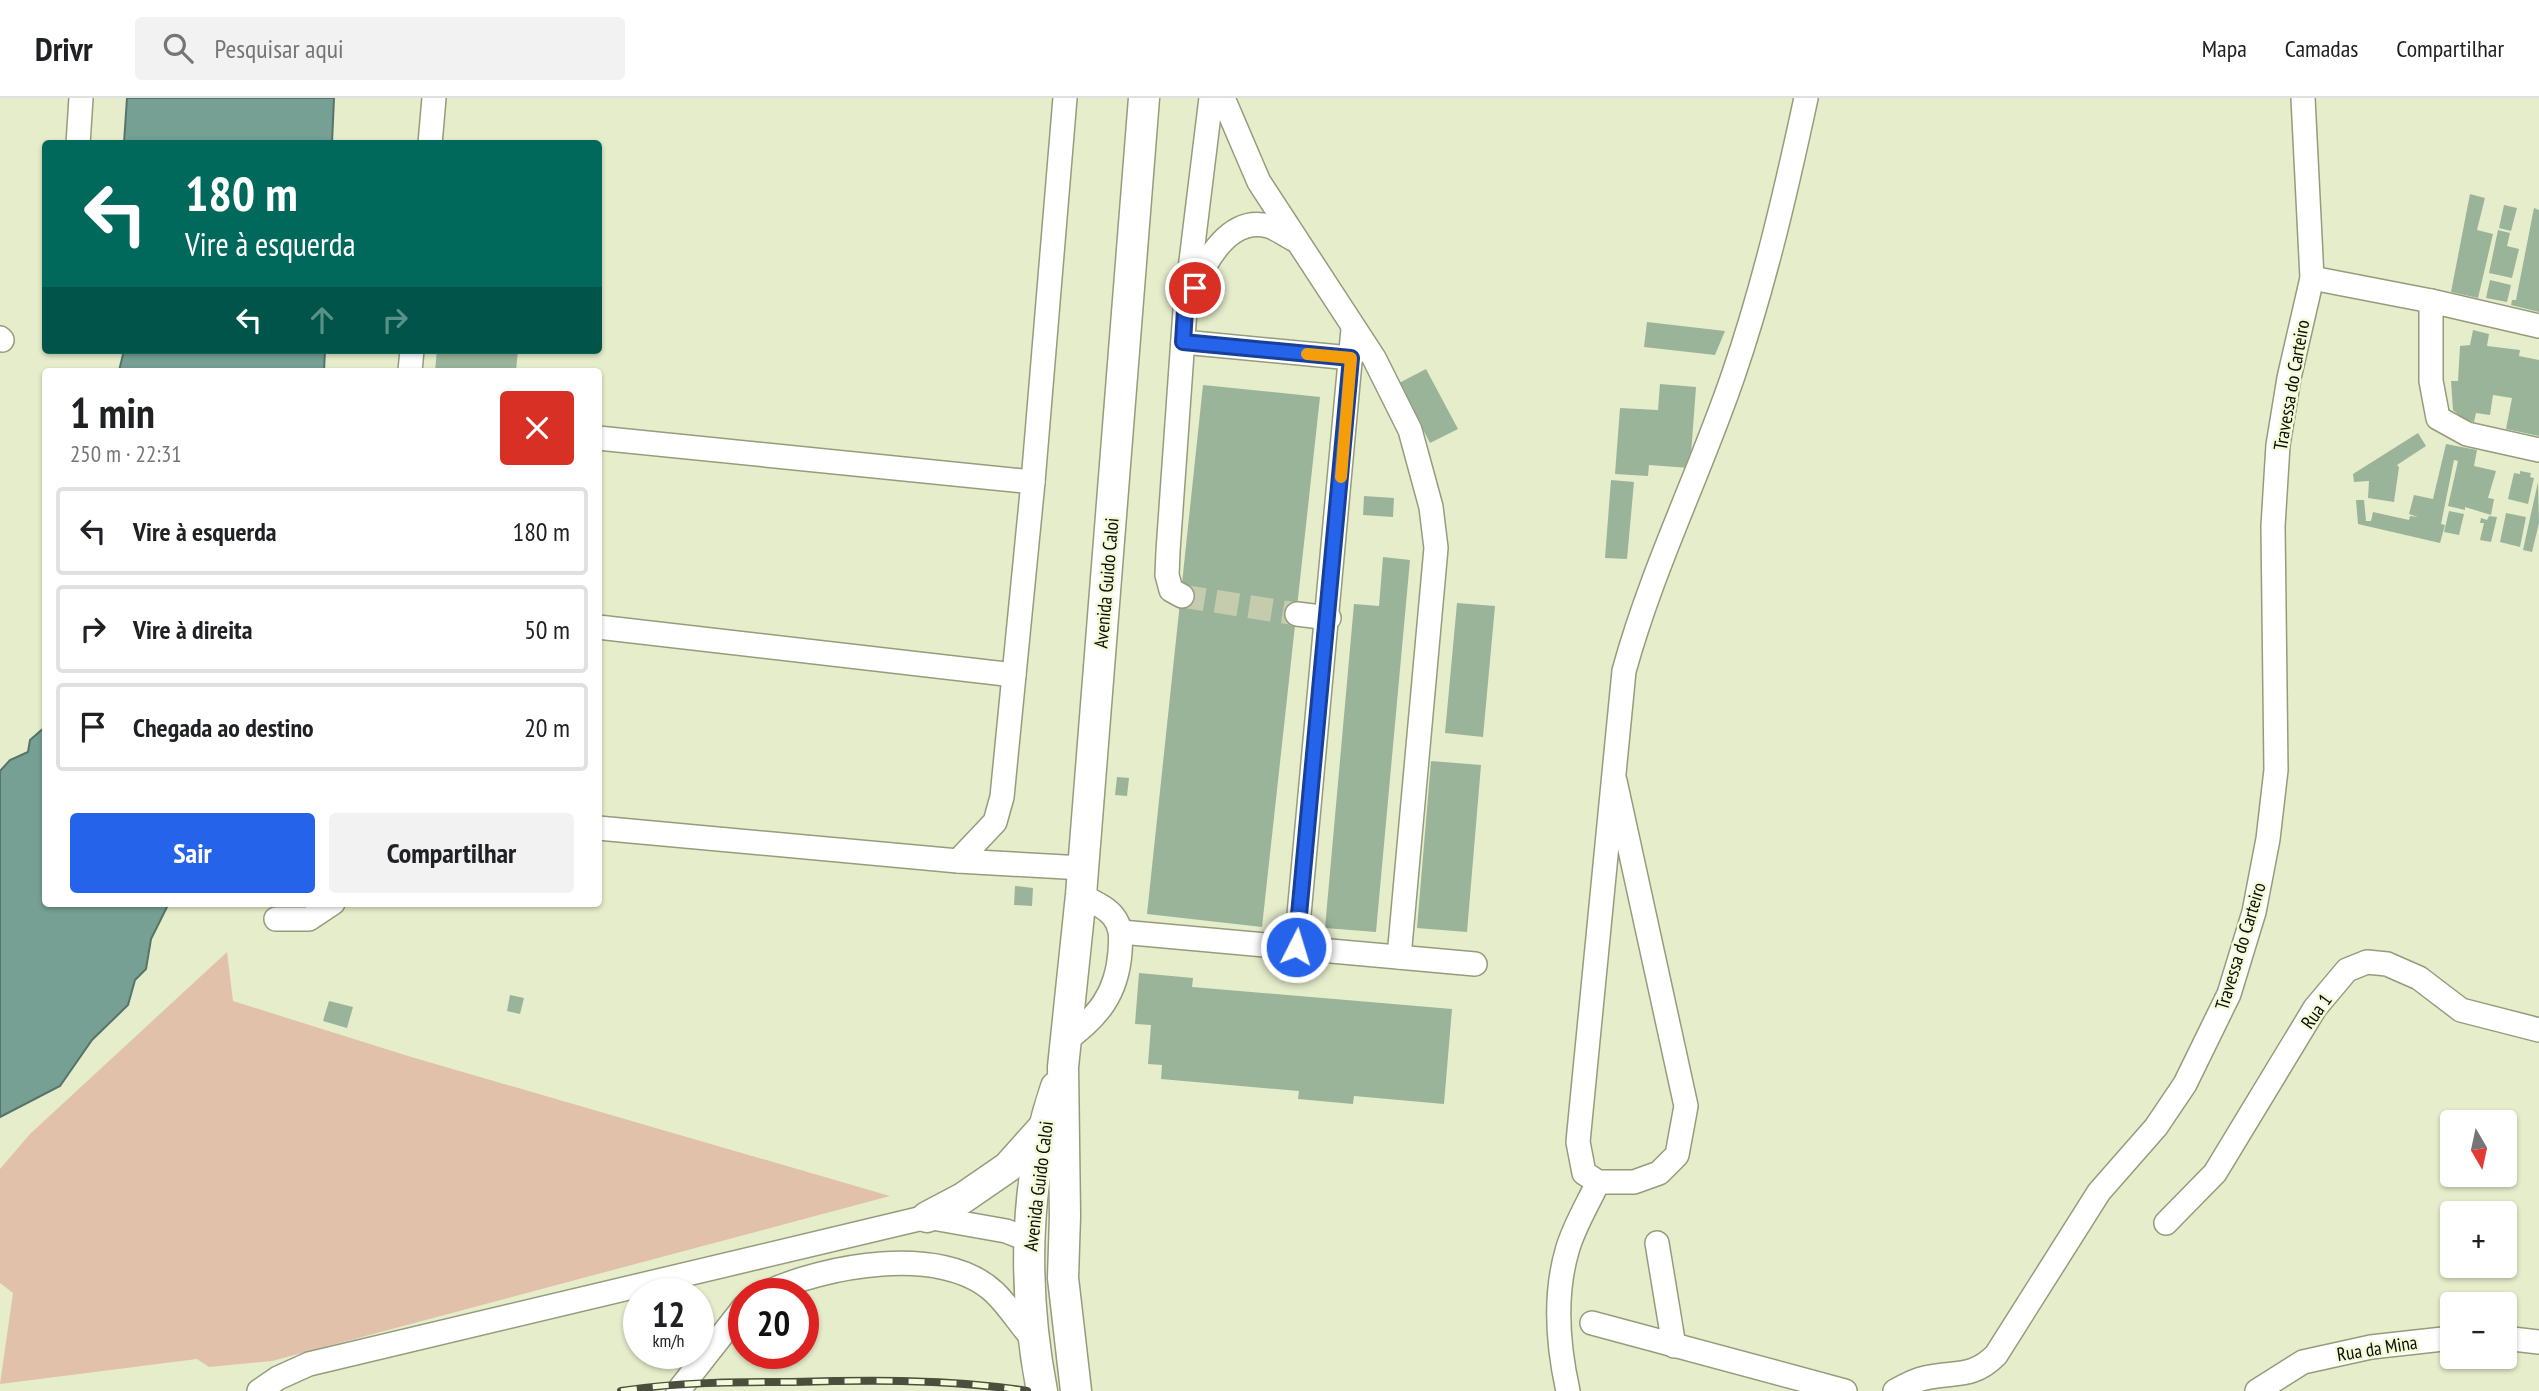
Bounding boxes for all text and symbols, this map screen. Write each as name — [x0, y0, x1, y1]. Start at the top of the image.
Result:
search box — [135, 17, 625, 80]
text: Drivr — [35, 27, 93, 70]
icon: search — [159, 29, 197, 67]
text: Pesquisar aqui — [215, 32, 344, 65]
text: Mapa — [2202, 33, 2247, 64]
text: Camadas — [2285, 33, 2358, 64]
text: Compartilhar — [2396, 33, 2504, 64]
text: 180 m — [185, 161, 298, 225]
icon: left — [70, 168, 161, 259]
text: Vire à esquerda — [185, 223, 356, 265]
pin — [1165, 258, 1225, 318]
icon: arrive — [1176, 269, 1214, 307]
icon: left — [230, 301, 268, 339]
icon: ahead — [303, 301, 341, 339]
icon: right — [376, 301, 414, 339]
street label: Travessa do Carteiro — [2268, 318, 2314, 452]
text: 1 min — [70, 385, 155, 440]
button: close — [500, 391, 574, 465]
text: 250 m · 22:31 — [70, 439, 182, 468]
icon: left — [74, 512, 112, 550]
text: Vire à esquerda — [133, 515, 276, 548]
text: 180 m — [512, 515, 570, 548]
street label: Avenida Guido Caloi — [1088, 517, 1124, 649]
icon: right — [74, 610, 112, 648]
text: Vire à direita — [133, 613, 252, 646]
text: 50 m — [524, 613, 570, 646]
icon: arrive — [74, 708, 112, 746]
text: Chegada ao destino — [133, 711, 314, 744]
text: 20 m — [524, 711, 570, 744]
button: Sair — [70, 813, 315, 893]
button: Compartilhar — [329, 813, 574, 893]
street label: Travessa do Carteiro — [2209, 879, 2271, 1013]
position arrow — [1259, 910, 1333, 984]
street label: Rua 1 — [2295, 989, 2337, 1033]
north arrow — [2440, 1110, 2516, 1186]
map controls — [2440, 1110, 2517, 1369]
street label: Avenida Guido Caloi — [1018, 1120, 1058, 1252]
button: + — [2440, 1201, 2517, 1278]
speed limit sign: 20 — [728, 1278, 819, 1369]
text: 12 — [652, 1291, 685, 1337]
button: − — [2440, 1292, 2517, 1369]
text: km/h — [653, 1329, 684, 1352]
street label: Rua da Mina — [2335, 1330, 2419, 1366]

